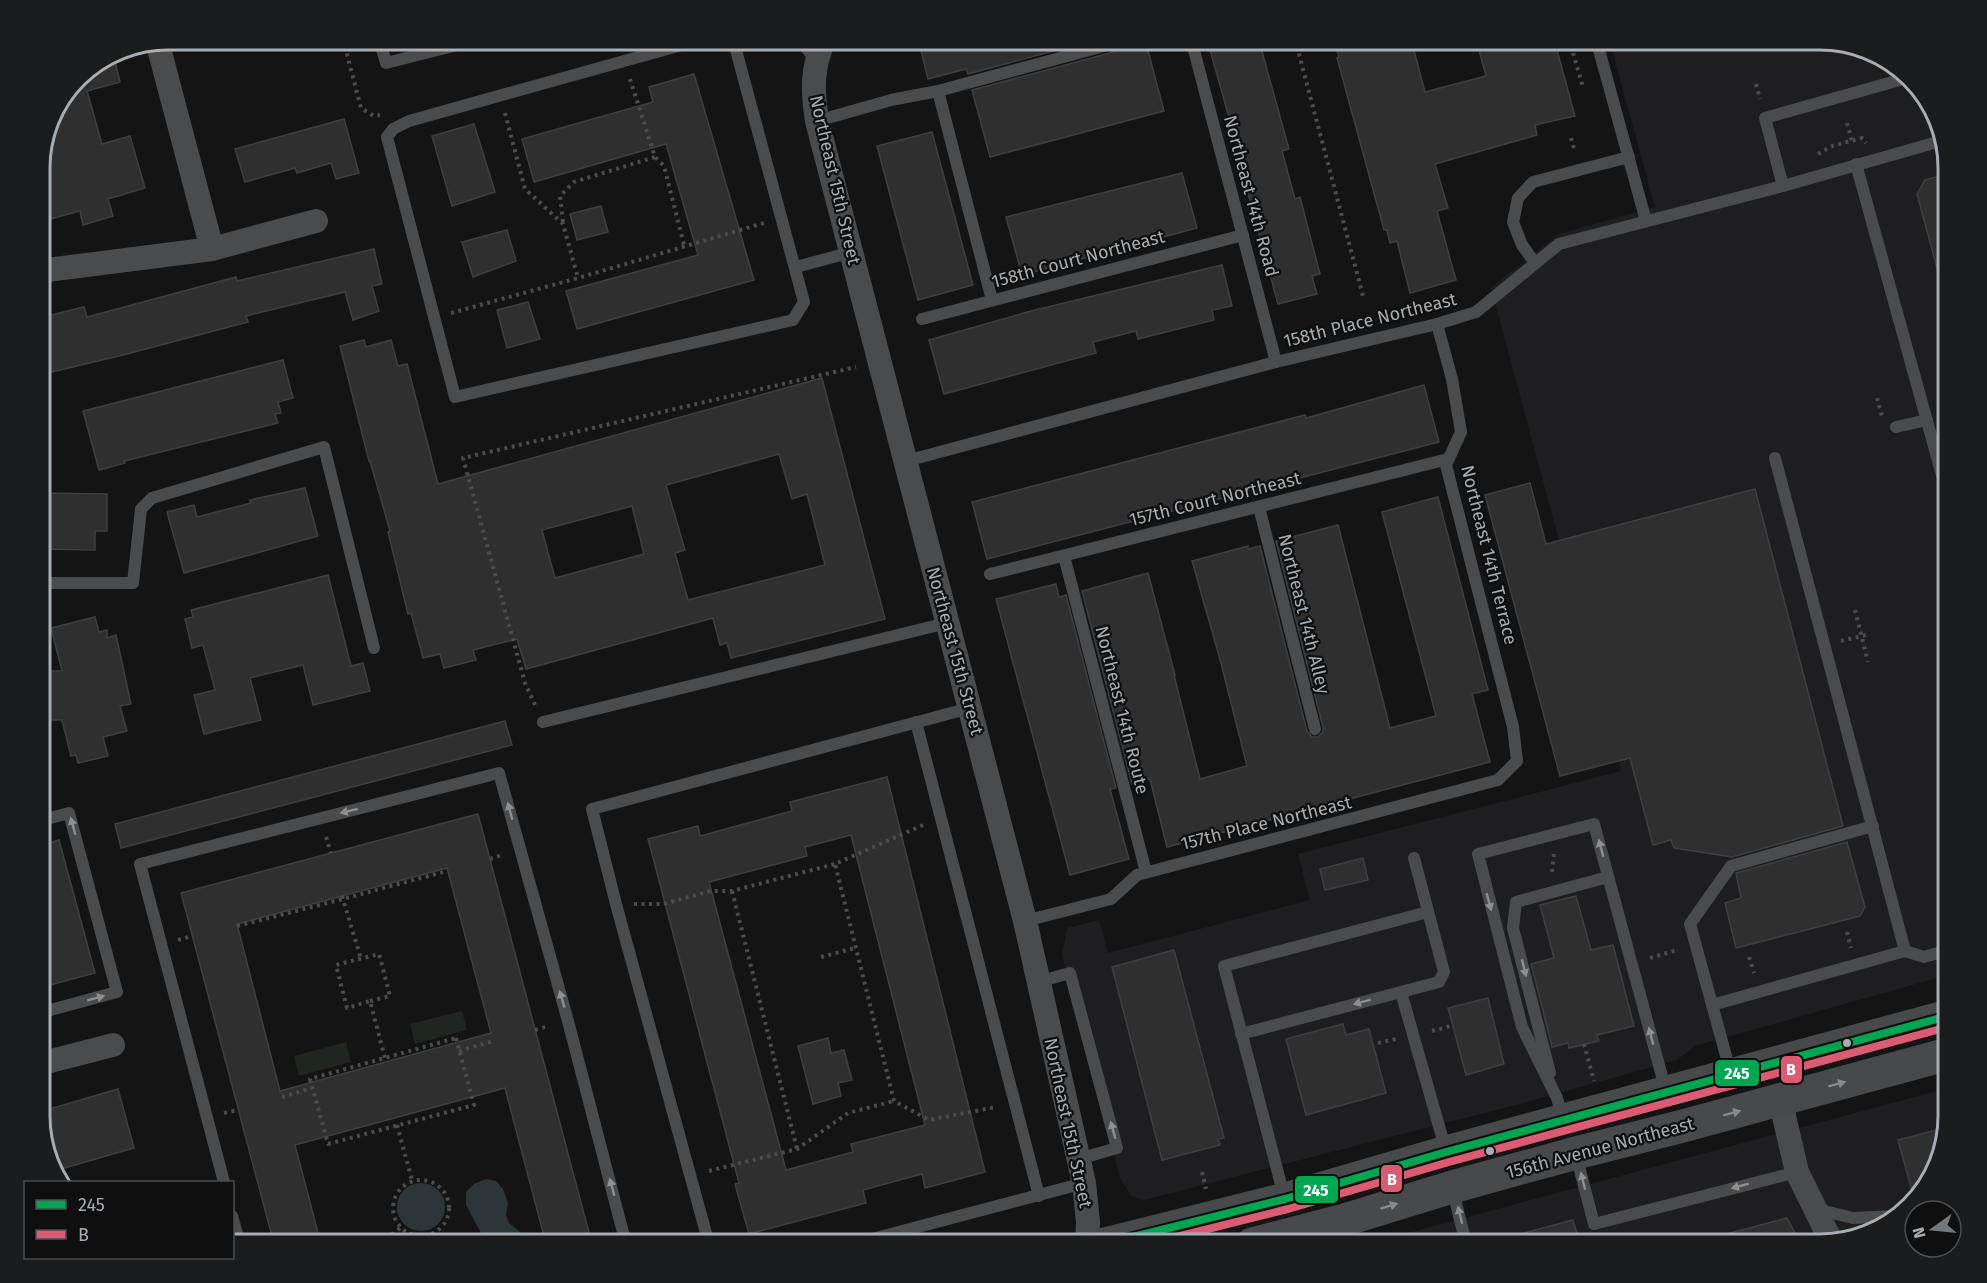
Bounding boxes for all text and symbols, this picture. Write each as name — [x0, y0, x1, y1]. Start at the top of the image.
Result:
street label: Northeast 15th Street — [805, 93, 865, 267]
street label: Northeast 14th Road — [1219, 113, 1283, 279]
street label: 158th Court Northeast — [989, 225, 1167, 293]
street label: 158th Place Northeast — [1281, 288, 1459, 352]
street label: Northeast 14th Terrace — [1456, 463, 1522, 647]
street label: 157th Court Northeast — [1127, 467, 1304, 531]
street label: Northeast 14th Alley — [1273, 532, 1335, 696]
street label: Northeast 15th Street — [922, 565, 988, 738]
street label: Northeast 14th Route — [1090, 624, 1154, 796]
street label: 157th Place Northeast — [1178, 791, 1354, 855]
one-way arrow — [504, 802, 514, 820]
one-way arrow — [340, 806, 358, 816]
one-way arrow — [67, 817, 77, 835]
one-way arrow — [1595, 839, 1605, 857]
one-way arrow — [1485, 893, 1495, 911]
one-way arrow — [1519, 959, 1529, 977]
one-way arrow — [557, 990, 566, 1008]
one-way arrow — [87, 993, 105, 1003]
one-way arrow — [1353, 998, 1371, 1008]
one-way arrow — [1646, 1027, 1656, 1045]
street label: Northeast 15th Street — [1039, 1036, 1097, 1210]
unlabelled marker — [1841, 1037, 1853, 1049]
line badge: B — [1780, 1055, 1803, 1084]
line badge: 245 — [1714, 1059, 1760, 1087]
text: B — [1786, 1060, 1796, 1079]
text: 245 — [1724, 1064, 1750, 1083]
one-way arrow — [1827, 1079, 1846, 1089]
one-way arrow — [1723, 1107, 1741, 1117]
street label: 156th Avenue Northeast — [1504, 1112, 1697, 1184]
one-way arrow — [1107, 1121, 1117, 1139]
unlabelled marker — [1484, 1145, 1496, 1157]
line badge: B — [1380, 1164, 1403, 1193]
text: B — [1387, 1170, 1397, 1189]
one-way arrow — [1578, 1172, 1588, 1190]
line badge: 245 — [1294, 1175, 1339, 1204]
one-way arrow — [606, 1178, 616, 1197]
legend — [24, 1181, 234, 1259]
text: 245 — [1303, 1181, 1329, 1200]
one-way arrow — [1731, 1182, 1749, 1192]
text: 245 — [78, 1194, 105, 1216]
north arrow — [1903, 1199, 1963, 1259]
one-way arrow — [1380, 1201, 1398, 1211]
one-way arrow — [1454, 1206, 1464, 1225]
text: B — [78, 1224, 89, 1246]
text: N — [1908, 1225, 1930, 1240]

